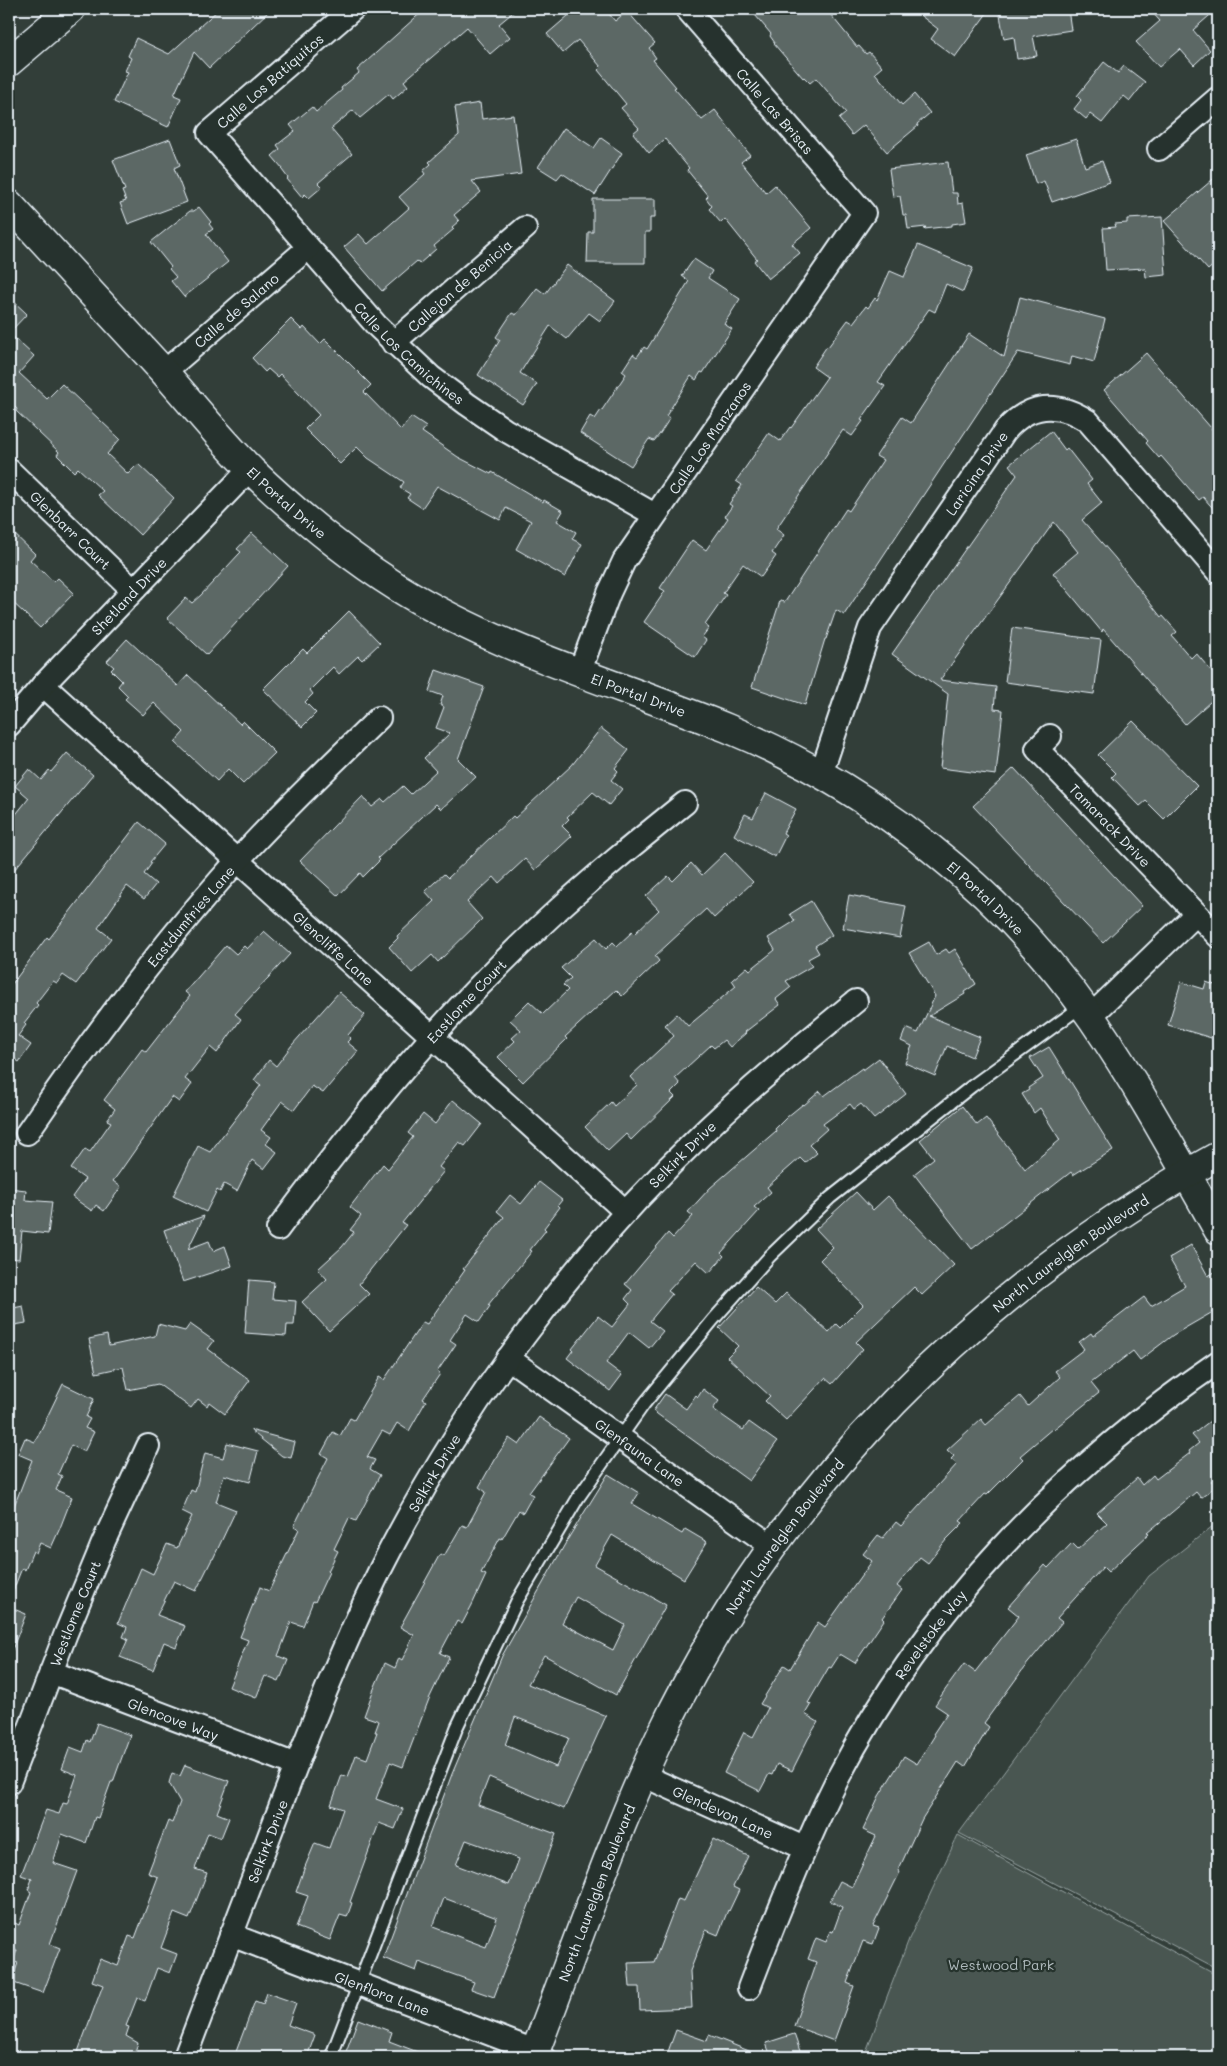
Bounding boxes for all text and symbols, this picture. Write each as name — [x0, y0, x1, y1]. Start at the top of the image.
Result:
street label: Calle Los Batiquitos — [212, 29, 328, 133]
street label: Calle Las Brisas — [732, 64, 818, 158]
street label: Callejon de Benicia — [403, 235, 516, 336]
street label: Calle de Salano — [190, 268, 282, 352]
street label: Calle Los Camichines — [350, 297, 468, 408]
street label: Calle Los Manzanos — [664, 377, 755, 497]
street label: Laricina Drive — [941, 427, 1012, 519]
street label: El Portal Drive — [243, 462, 331, 542]
street label: Glenbarr Court — [26, 486, 115, 573]
street label: Shetland Drive — [87, 553, 170, 639]
street label: El Portal Drive — [589, 668, 689, 721]
street label: Tamarack Drive — [1066, 779, 1155, 871]
street label: El Portal Drive — [943, 856, 1029, 939]
street label: Eastdumfries Lane — [142, 861, 238, 970]
street label: Glencliffe Lane — [289, 906, 378, 989]
street label: Eastlorne Court — [422, 955, 510, 1047]
street label: Selkirk Drive — [644, 1116, 720, 1192]
street label: North Laurelglen Boulevard — [988, 1190, 1152, 1316]
street label: Glenfauna Lane — [591, 1414, 688, 1490]
street label: Selkirk Drive — [403, 1430, 464, 1515]
street label: North Laurelglen Boulevard — [721, 1454, 848, 1618]
street label: Westlorne Court — [45, 1557, 105, 1669]
street label: Revelstoke Way — [890, 1586, 970, 1683]
street label: Glencove Way — [125, 1693, 222, 1744]
street label: Glendevon Lane — [670, 1781, 776, 1842]
street label: Selkirk Drive — [242, 1797, 292, 1886]
street label: North Laurelglen Boulevard — [553, 1801, 639, 1984]
park label: Westwood Park — [948, 1955, 1054, 1974]
street label: Glenflora Lane — [332, 1966, 433, 2020]

